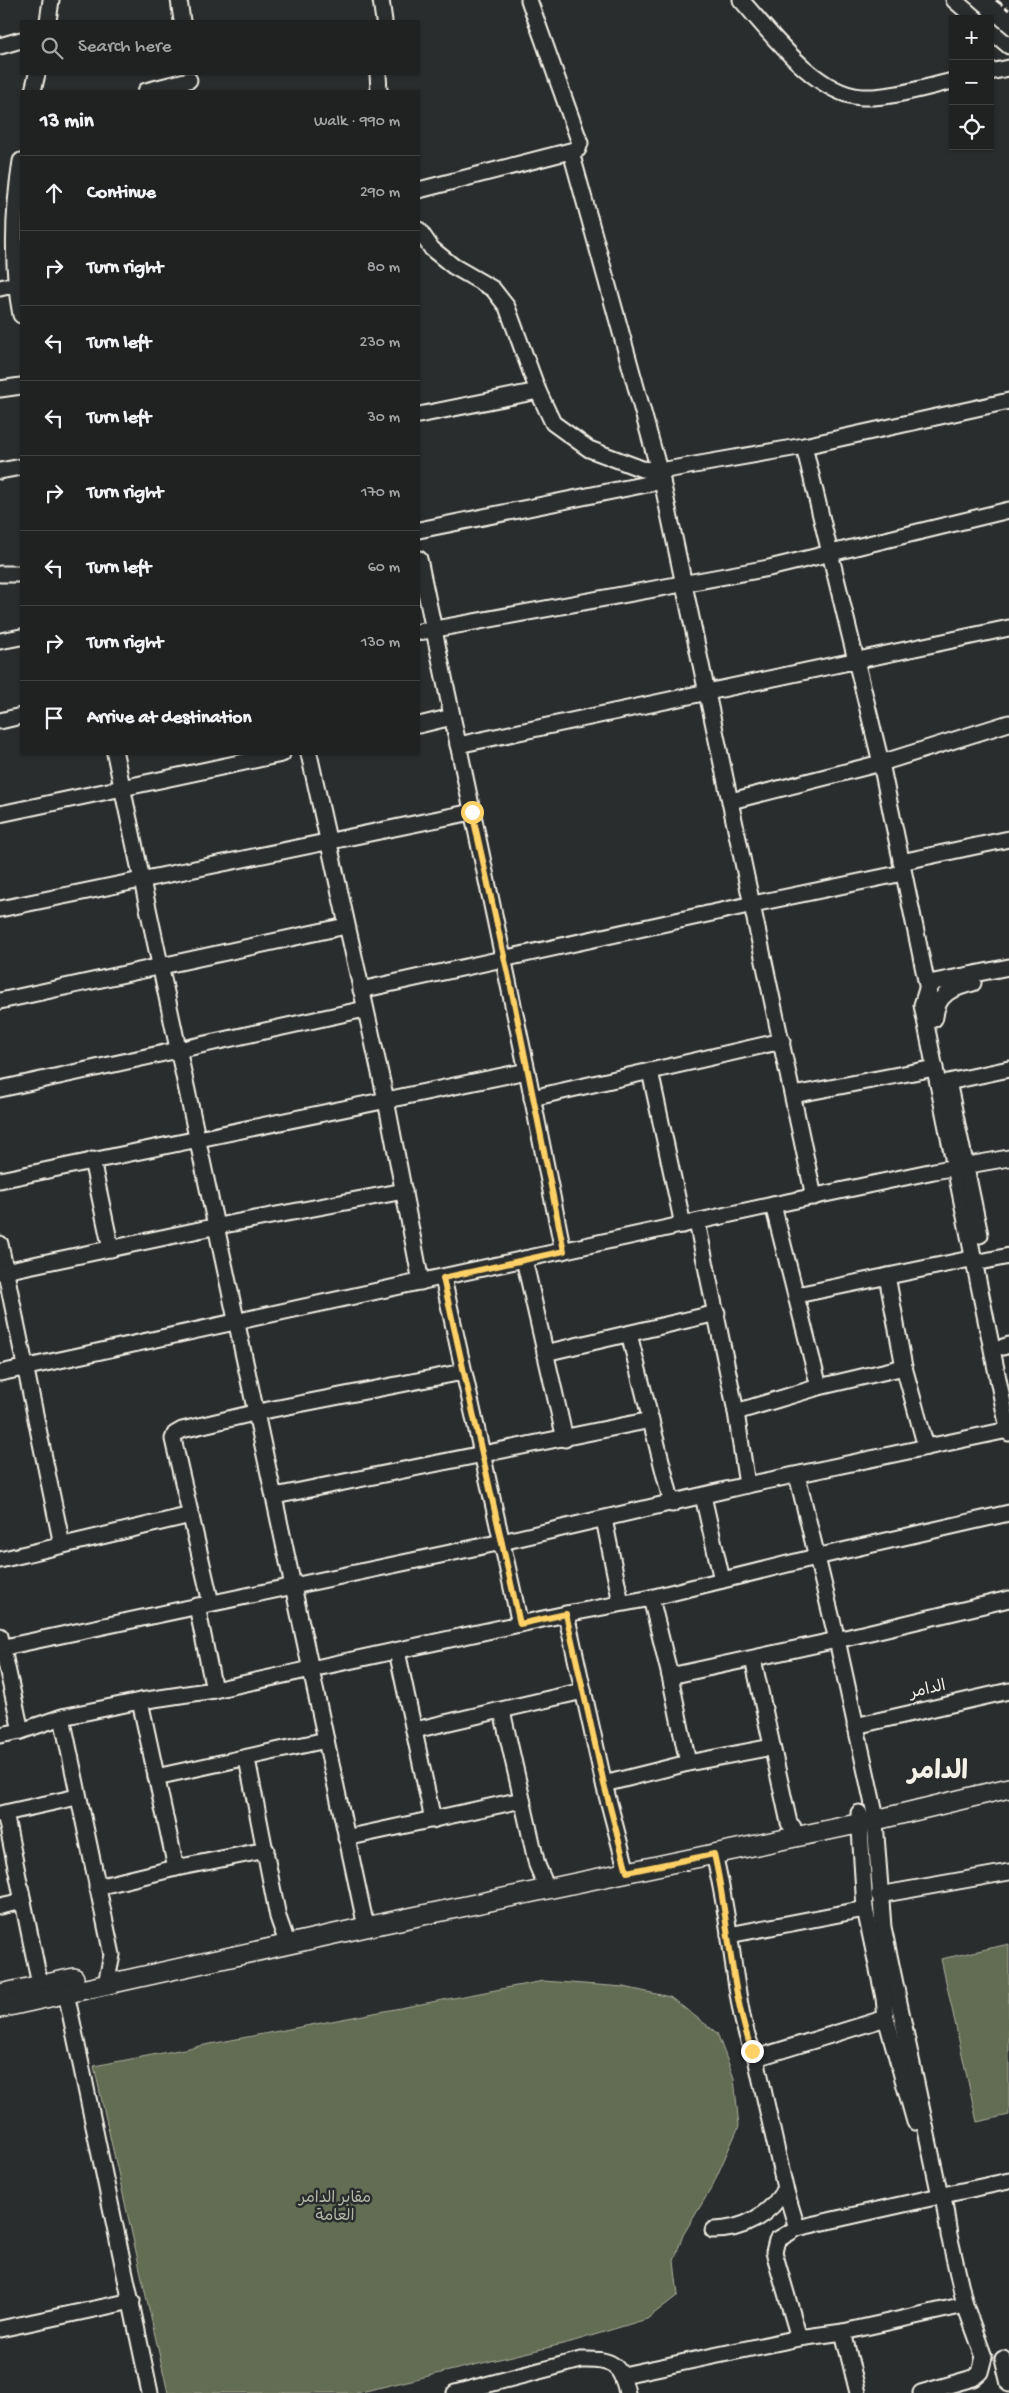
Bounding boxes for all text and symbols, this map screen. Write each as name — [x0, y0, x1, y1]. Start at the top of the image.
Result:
map controls — [949, 15, 994, 150]
button: + — [949, 15, 994, 60]
search box — [20, 20, 420, 75]
icon: search — [38, 34, 66, 62]
text: Search here — [78, 36, 172, 59]
button: − — [949, 60, 994, 105]
button: locate — [949, 105, 994, 150]
text: 13 min — [40, 110, 94, 135]
text: Walk · 990 m — [314, 113, 400, 132]
icon: ahead — [40, 179, 68, 207]
text: Continue — [87, 182, 156, 205]
text: 290 m — [360, 184, 400, 203]
icon: right — [40, 254, 68, 282]
text: Turn right — [87, 257, 163, 280]
text: 80 m — [367, 259, 400, 278]
icon: left — [40, 329, 68, 357]
text: Turn left — [87, 332, 151, 355]
text: 230 m — [360, 334, 400, 353]
icon: left — [40, 404, 68, 432]
text: Turn left — [87, 407, 151, 430]
text: 30 m — [367, 409, 400, 428]
icon: right — [40, 479, 68, 507]
text: Turn right — [87, 482, 163, 505]
text: 170 m — [361, 484, 400, 503]
icon: left — [40, 554, 68, 582]
text: Turn left — [87, 557, 151, 580]
text: 60 m — [368, 559, 400, 578]
icon: right — [40, 629, 68, 657]
text: Turn right — [87, 632, 163, 655]
text: 130 m — [361, 634, 400, 653]
icon: arrive — [40, 704, 68, 732]
text: Arrive at destination — [87, 707, 251, 730]
route start — [461, 801, 484, 824]
street label: الدامر — [906, 1678, 948, 1705]
district label: الدامر — [905, 1758, 968, 1789]
route end — [741, 2040, 764, 2063]
park label: مقابر الدامر العامة — [297, 2190, 371, 2227]

